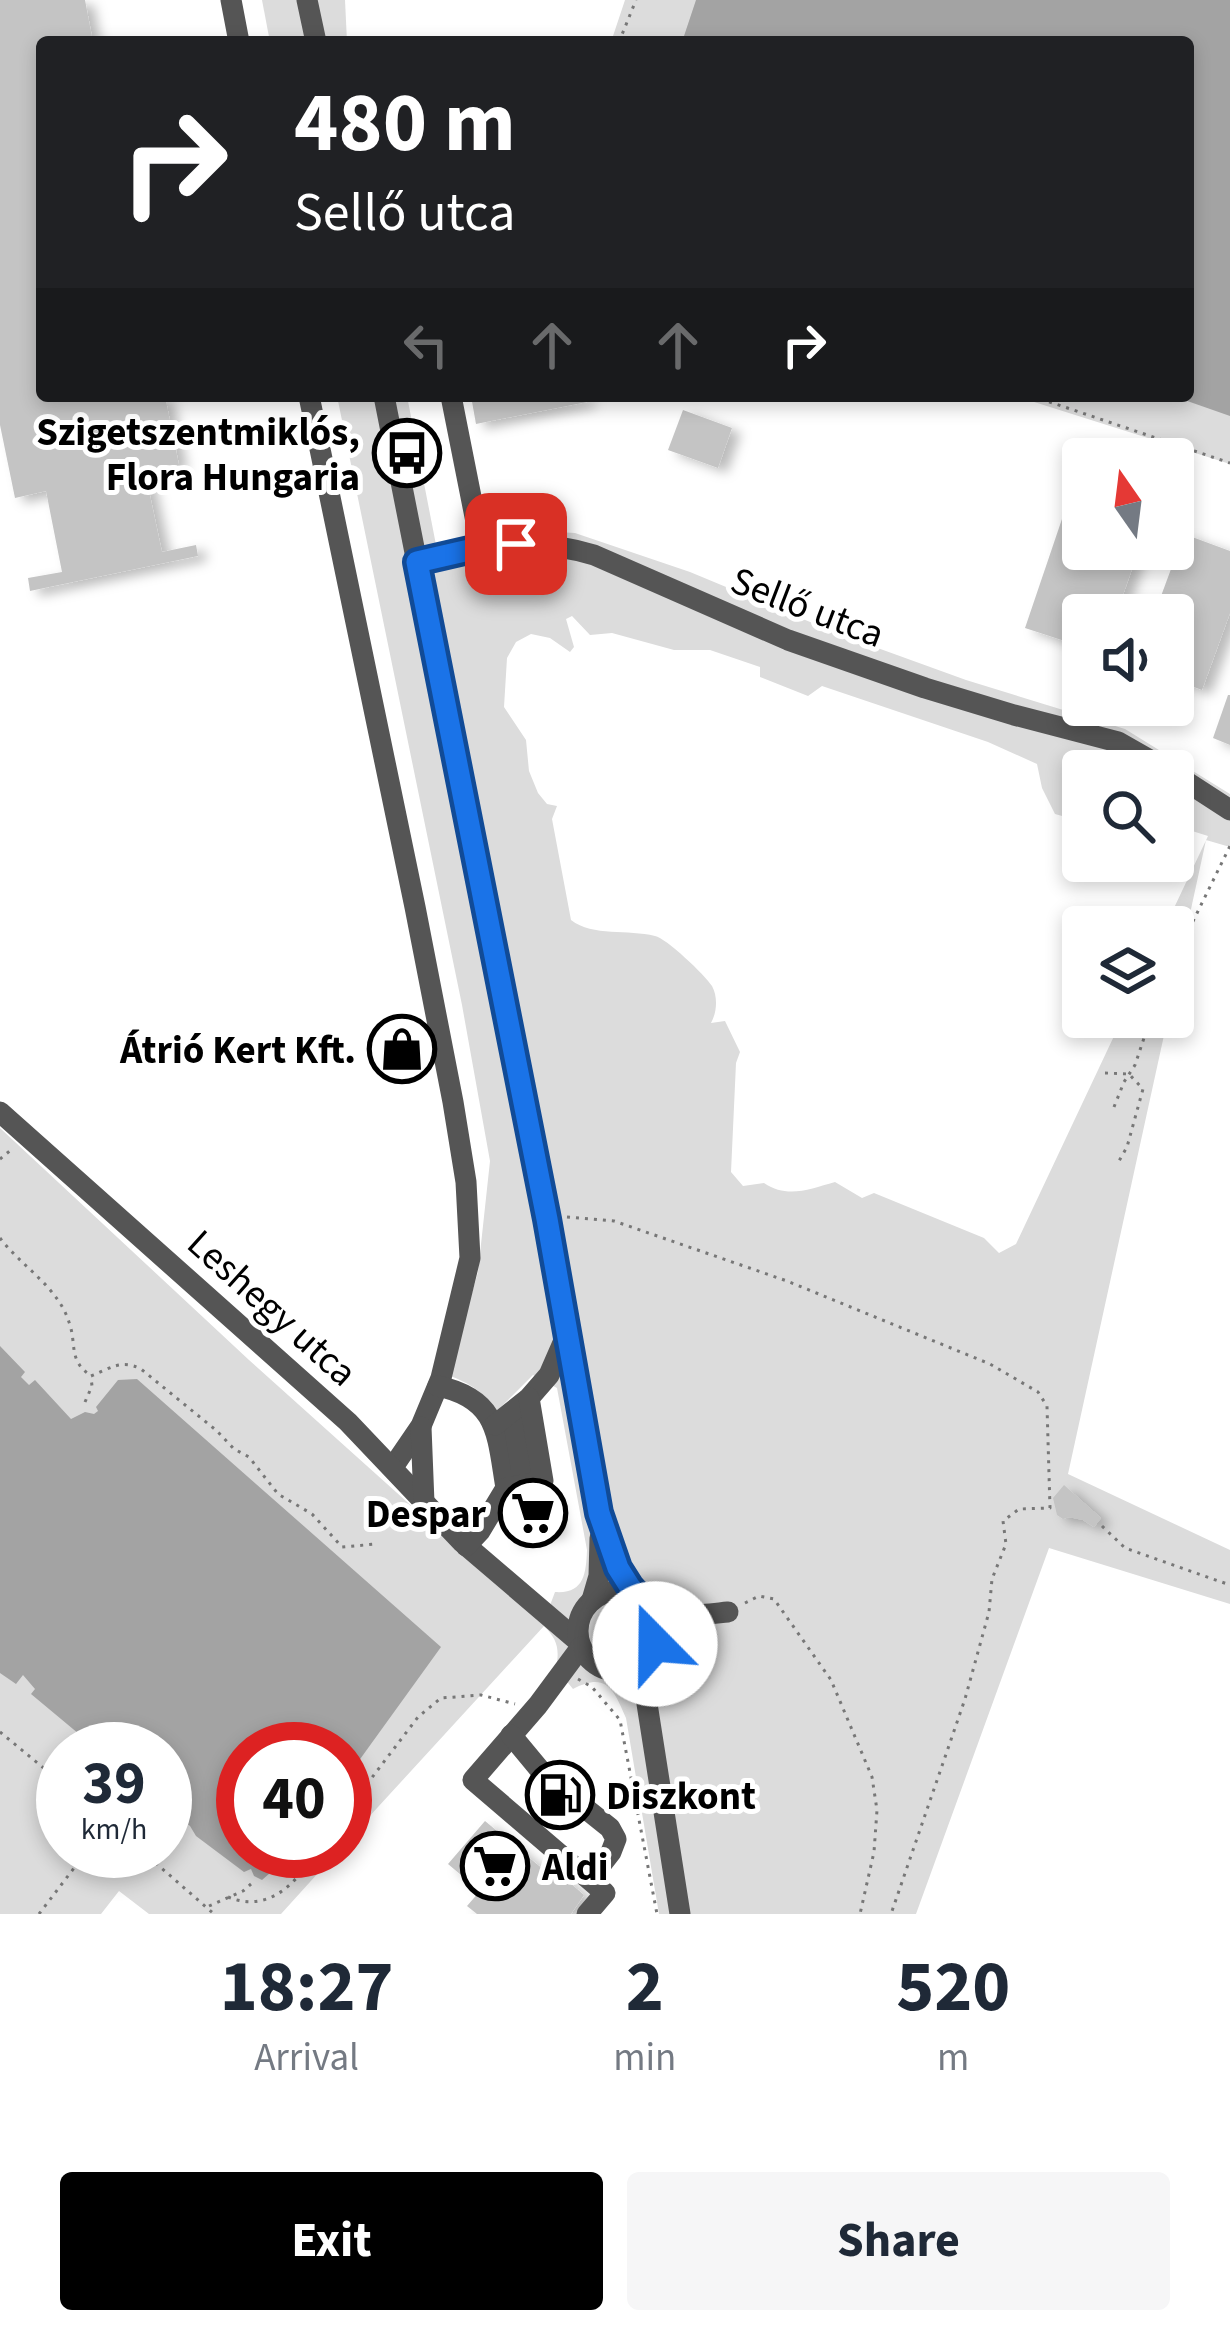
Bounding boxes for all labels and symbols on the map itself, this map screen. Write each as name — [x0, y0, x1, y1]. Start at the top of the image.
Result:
place label: Szigetszentmiklós, Flora Hungaria — [36, 405, 360, 506]
bus stop icon: Szigetszentmiklós, Flora Hungaria — [372, 418, 442, 488]
north arrow — [1062, 438, 1194, 570]
pin — [465, 493, 567, 595]
street label: Sellő utca — [723, 553, 892, 663]
shop icon: Átrió Kert Kft. — [367, 1014, 437, 1084]
place label: Átrió Kert Kft. — [119, 1023, 356, 1079]
street label: Leshegy utca — [174, 1217, 369, 1400]
supermarket icon: Despar — [498, 1478, 568, 1548]
place label: Despar — [366, 1487, 486, 1543]
position arrow — [592, 1581, 718, 1707]
speed limit sign: 40 — [216, 1722, 372, 1878]
fuel station icon: Diszkont — [525, 1760, 595, 1830]
place label: Diszkont — [606, 1769, 756, 1825]
supermarket icon: Aldi — [460, 1831, 530, 1901]
place label: Aldi — [541, 1840, 609, 1896]

